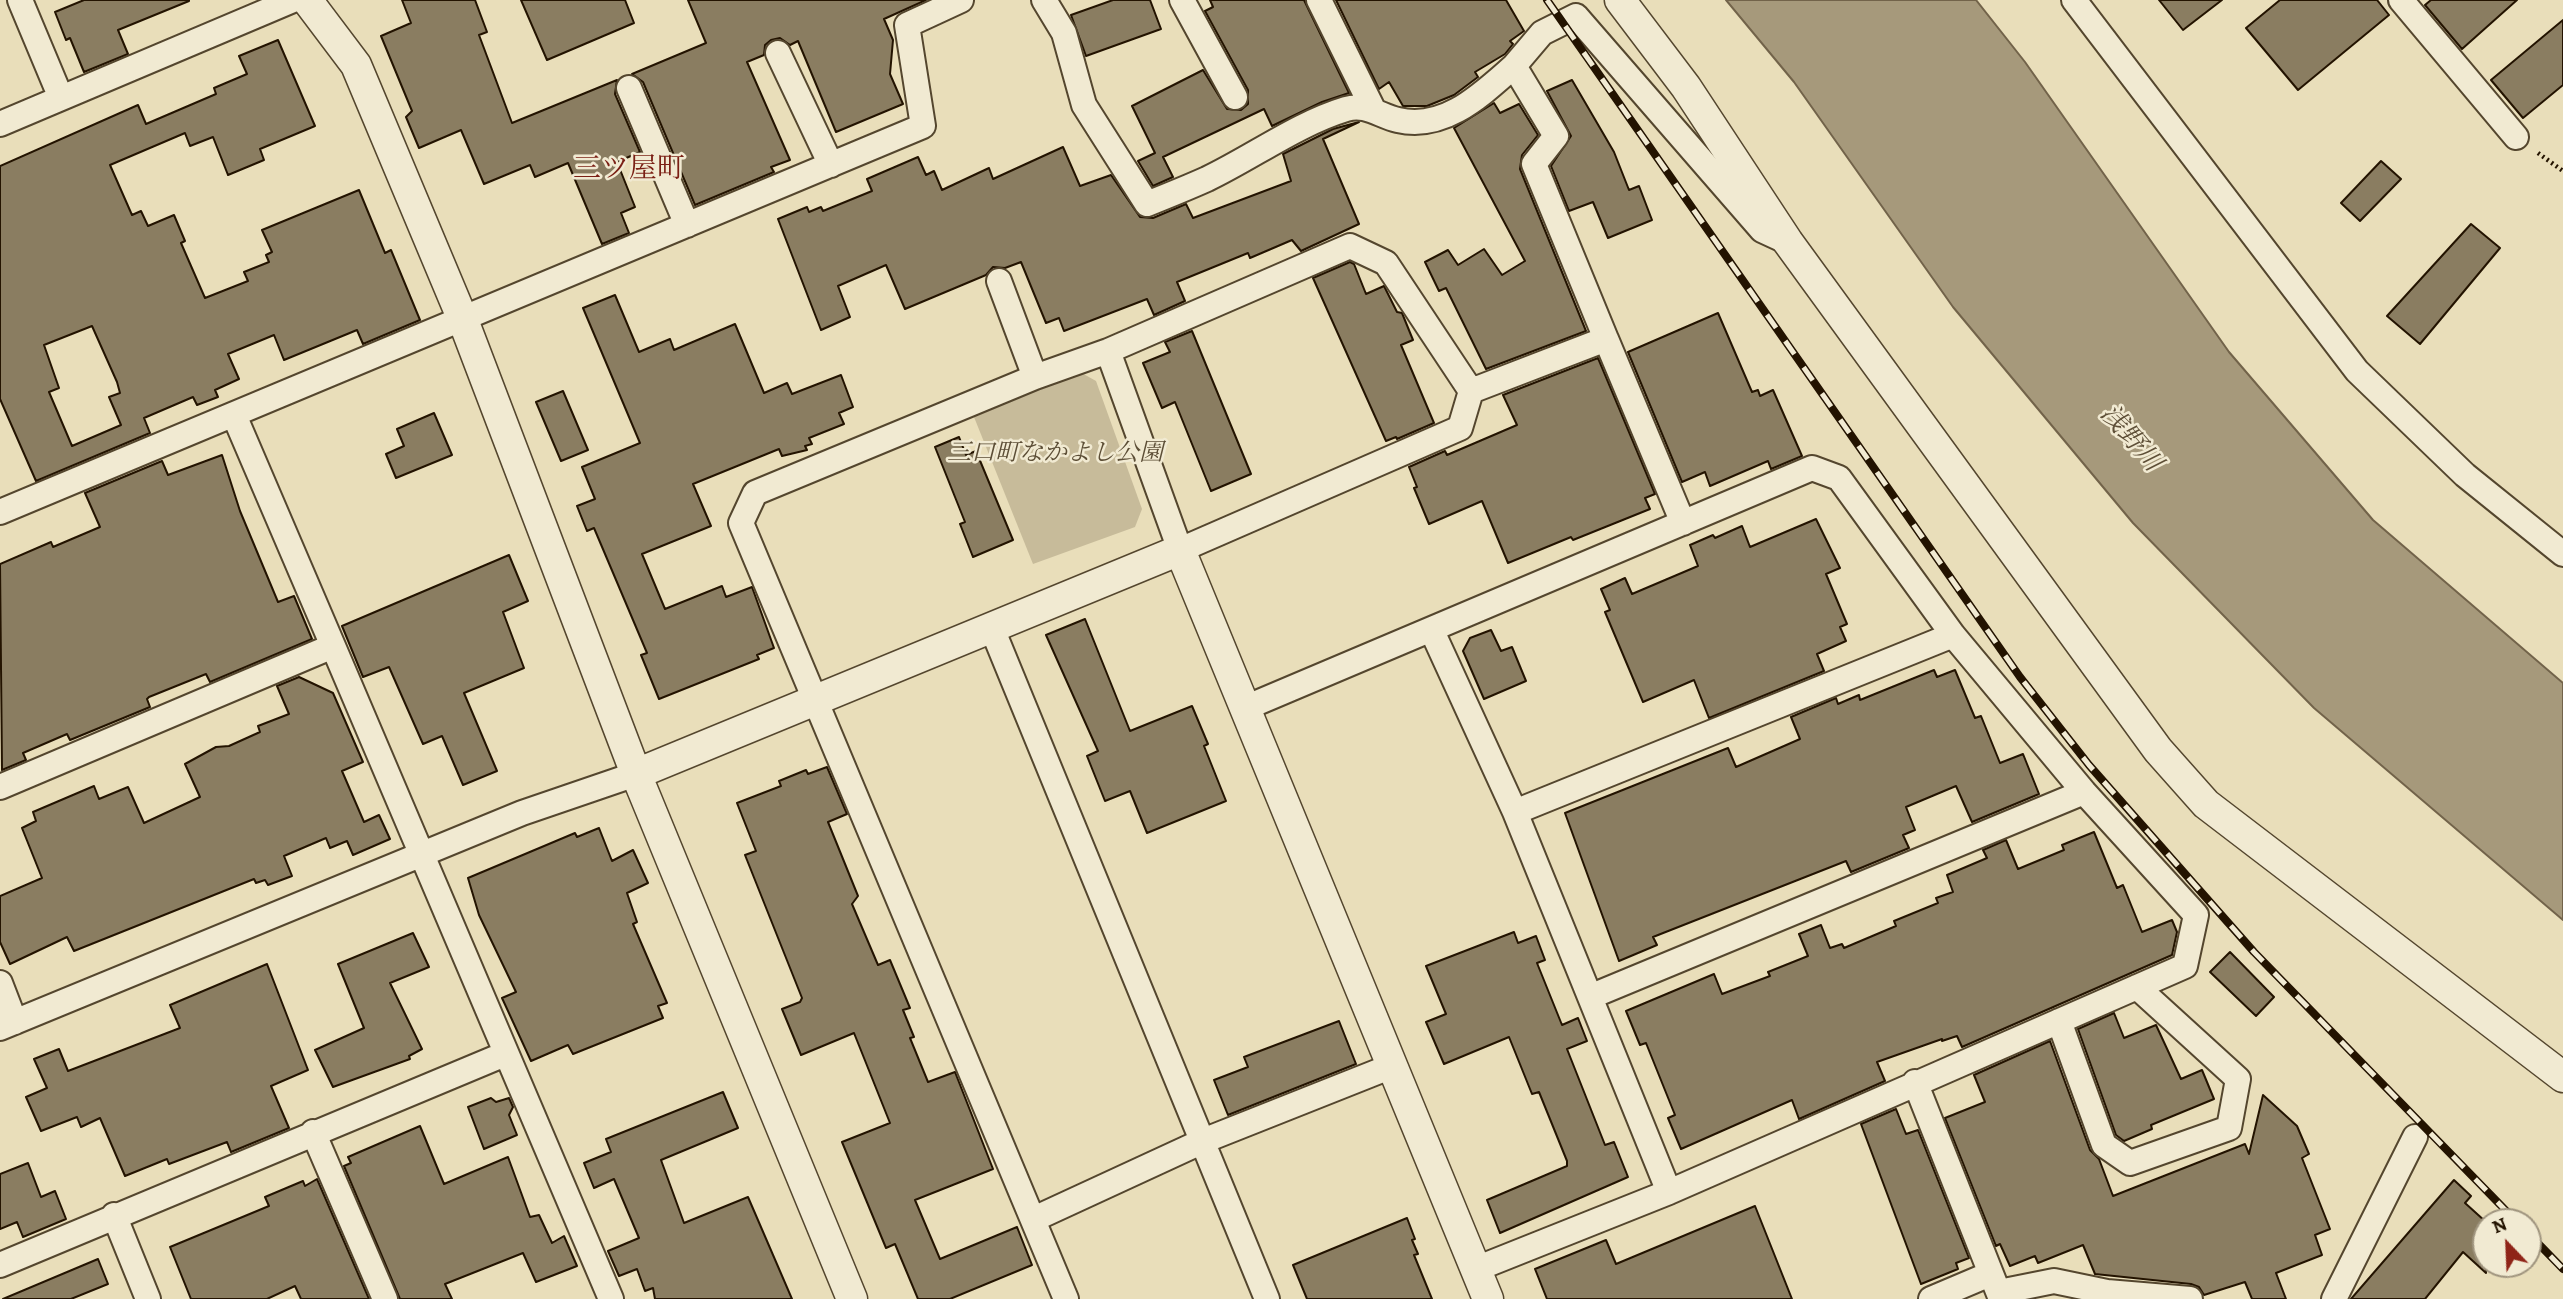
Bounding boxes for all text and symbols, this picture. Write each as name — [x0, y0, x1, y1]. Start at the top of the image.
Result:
district label: 三ツ屋町 — [573, 153, 685, 187]
water label: 浅野川 — [2093, 399, 2167, 479]
park label: 三口町なかよし公園 — [947, 440, 1163, 468]
north arrow — [2472, 1208, 2542, 1278]
text: N — [2488, 1211, 2511, 1240]

